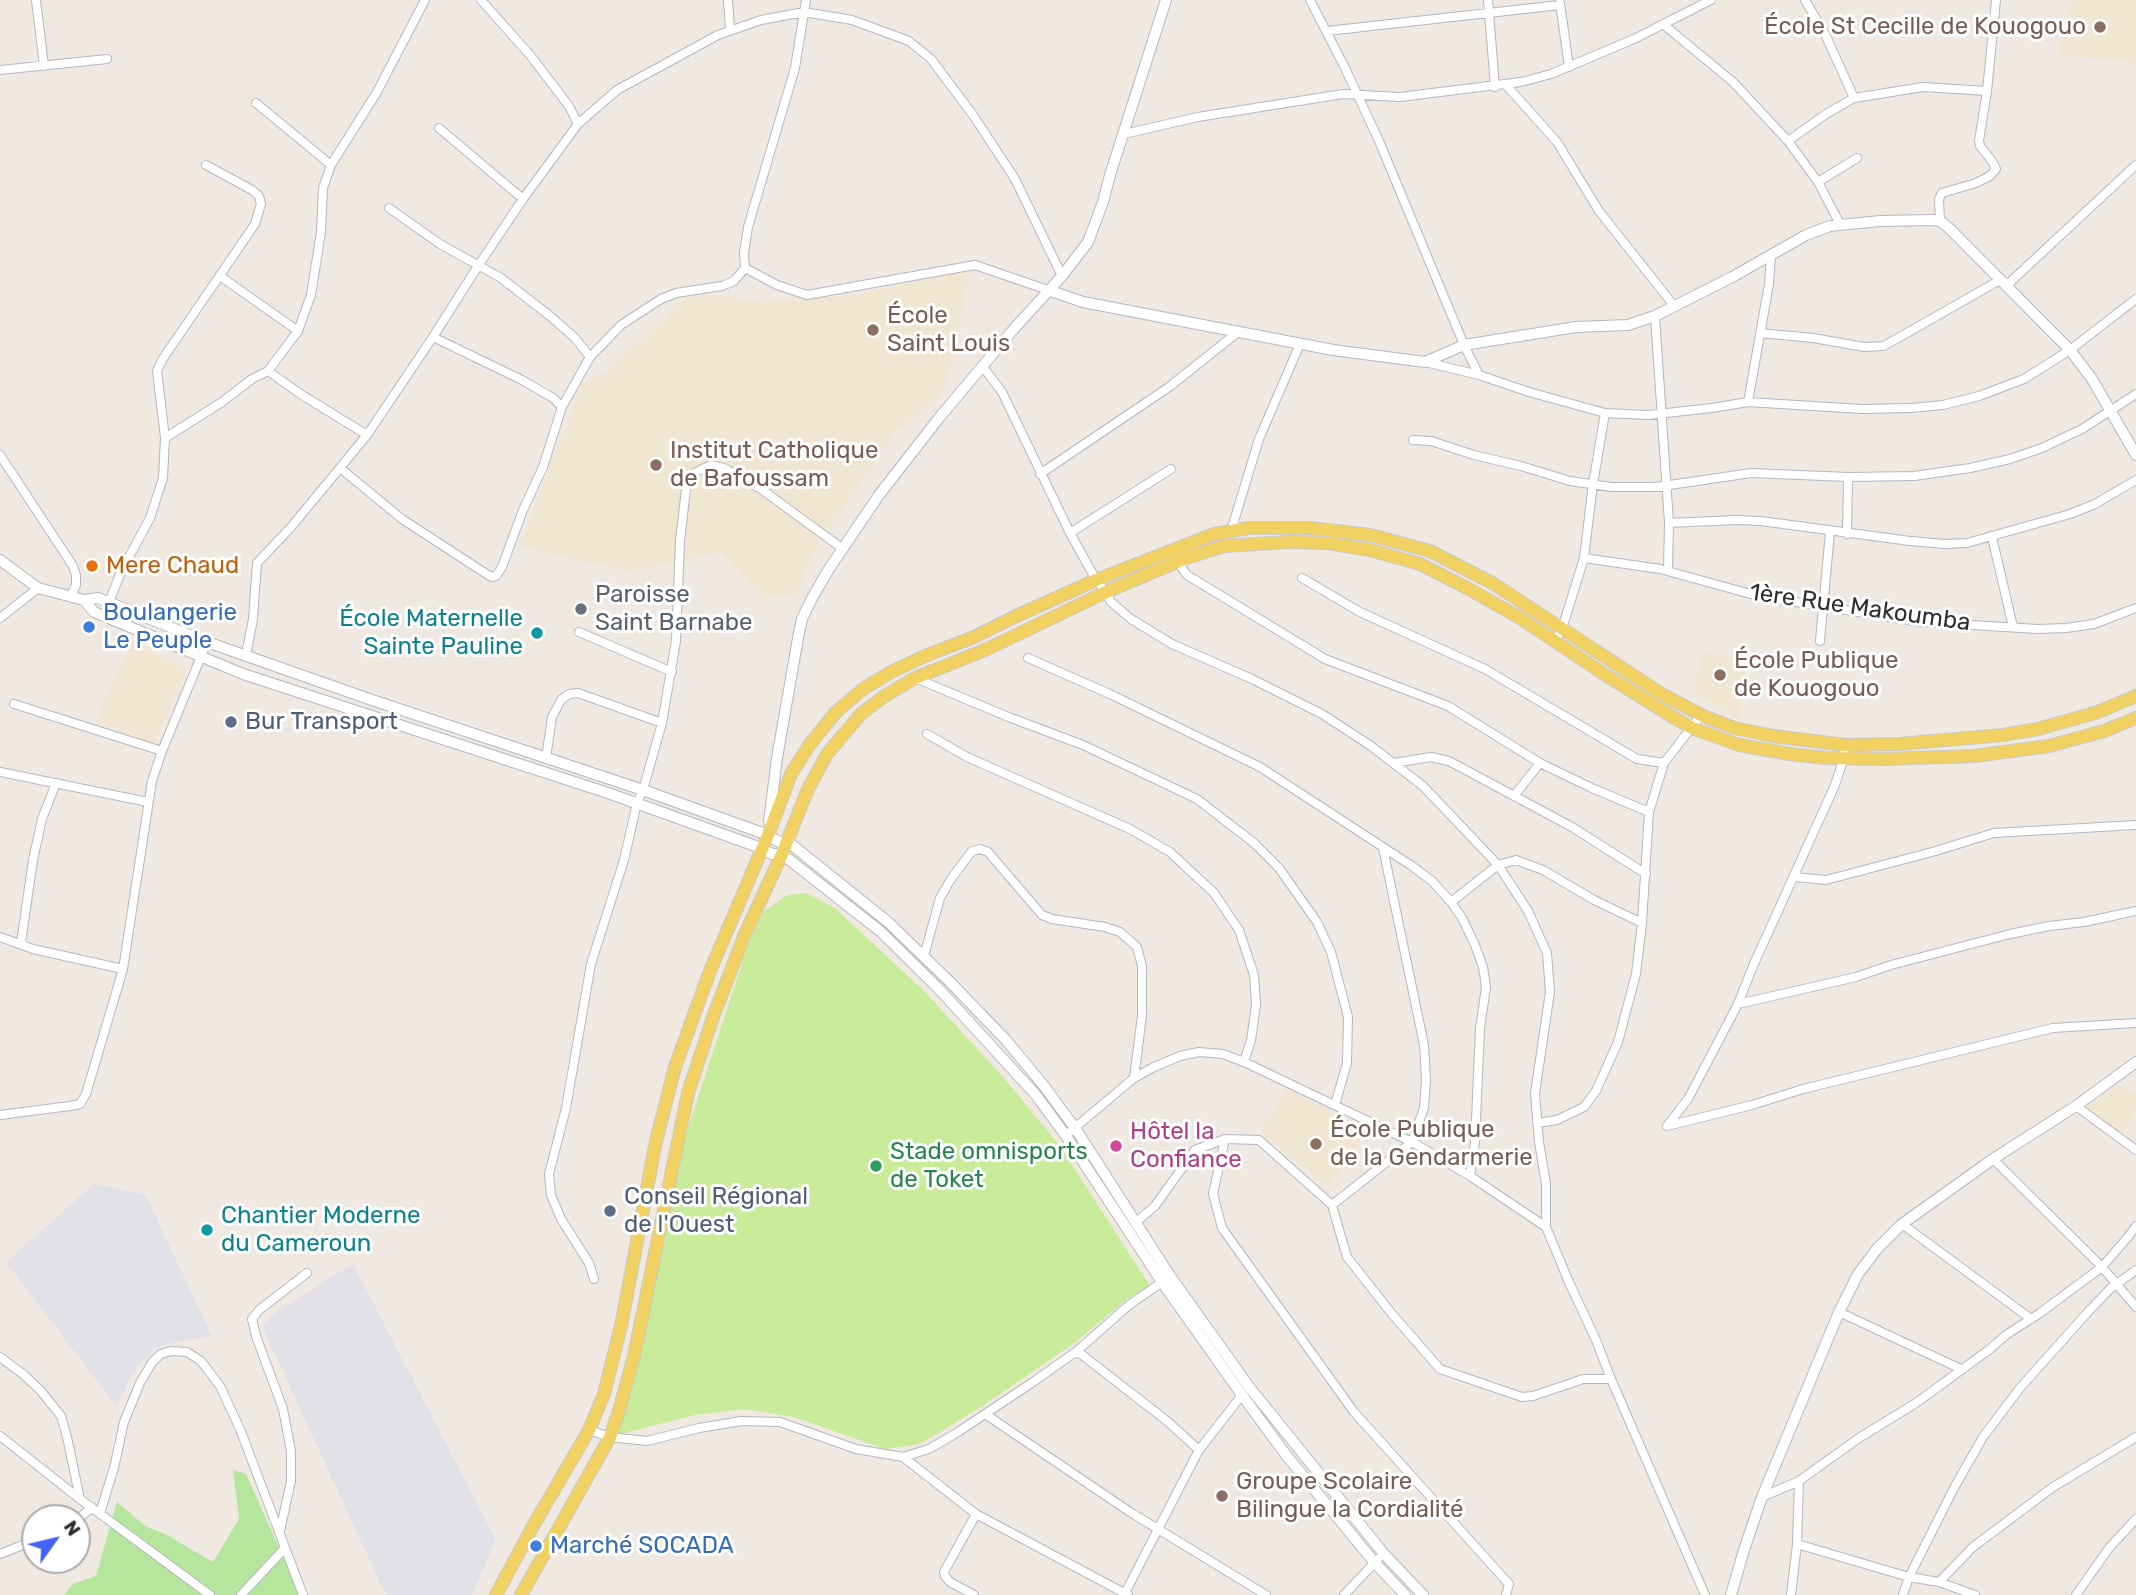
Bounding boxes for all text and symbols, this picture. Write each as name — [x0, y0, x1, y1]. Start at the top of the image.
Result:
place label: École St Cecille de Kouogouo — [1764, 13, 2086, 41]
marker: École St Cecille de Kouogouo — [2092, 19, 2108, 35]
place label: École Saint Louis — [887, 302, 1010, 358]
marker: École Saint Louis — [865, 322, 881, 338]
place label: Institut Catholique de Bafoussam — [670, 437, 878, 493]
marker: Institut Catholique de Bafoussam — [648, 457, 664, 473]
place label: Mere Chaud — [106, 552, 239, 580]
marker: Mere Chaud — [84, 558, 100, 574]
street label: 1ère Rue Makoumba — [1748, 578, 1972, 638]
place label: Paroisse Saint Barnabe — [595, 581, 753, 637]
place label: Boulangerie Le Peuple — [103, 599, 237, 655]
marker: Paroisse Saint Barnabe — [573, 601, 589, 617]
place label: École Maternelle Sainte Pauline — [339, 605, 523, 661]
marker: Boulangerie Le Peuple — [81, 619, 97, 635]
marker: École Maternelle Sainte Pauline — [529, 625, 545, 641]
place label: École Publique de Kouogouo — [1734, 647, 1899, 703]
marker: École Publique de Kouogouo — [1712, 667, 1728, 683]
place label: Bur Transport — [245, 708, 398, 736]
marker: Bur Transport — [223, 714, 239, 730]
place label: École Publique de la Gendarmerie — [1330, 1116, 1533, 1172]
place label: Hôtel la Confiance — [1130, 1118, 1242, 1174]
marker: École Publique de la Gendarmerie — [1308, 1136, 1324, 1152]
place label: Stade omnisports de Toket — [890, 1138, 1088, 1194]
marker: Hôtel la Confiance — [1108, 1138, 1124, 1154]
marker: Stade omnisports de Toket — [868, 1158, 884, 1174]
place label: Conseil Régional de l'Ouest — [624, 1183, 808, 1239]
place label: Chantier Moderne du Cameroun — [221, 1202, 421, 1258]
marker: Conseil Régional de l'Ouest — [602, 1203, 618, 1219]
marker: Chantier Moderne du Cameroun — [199, 1222, 215, 1238]
place label: Groupe Scolaire Bilingue la Cordialité — [1236, 1468, 1464, 1524]
marker: Groupe Scolaire Bilingue la Cordialité — [1214, 1488, 1230, 1504]
north arrow — [21, 1504, 91, 1574]
text: N — [59, 1516, 86, 1540]
place label: Marché SOCADA — [550, 1532, 734, 1560]
marker: Marché SOCADA — [528, 1538, 544, 1554]

